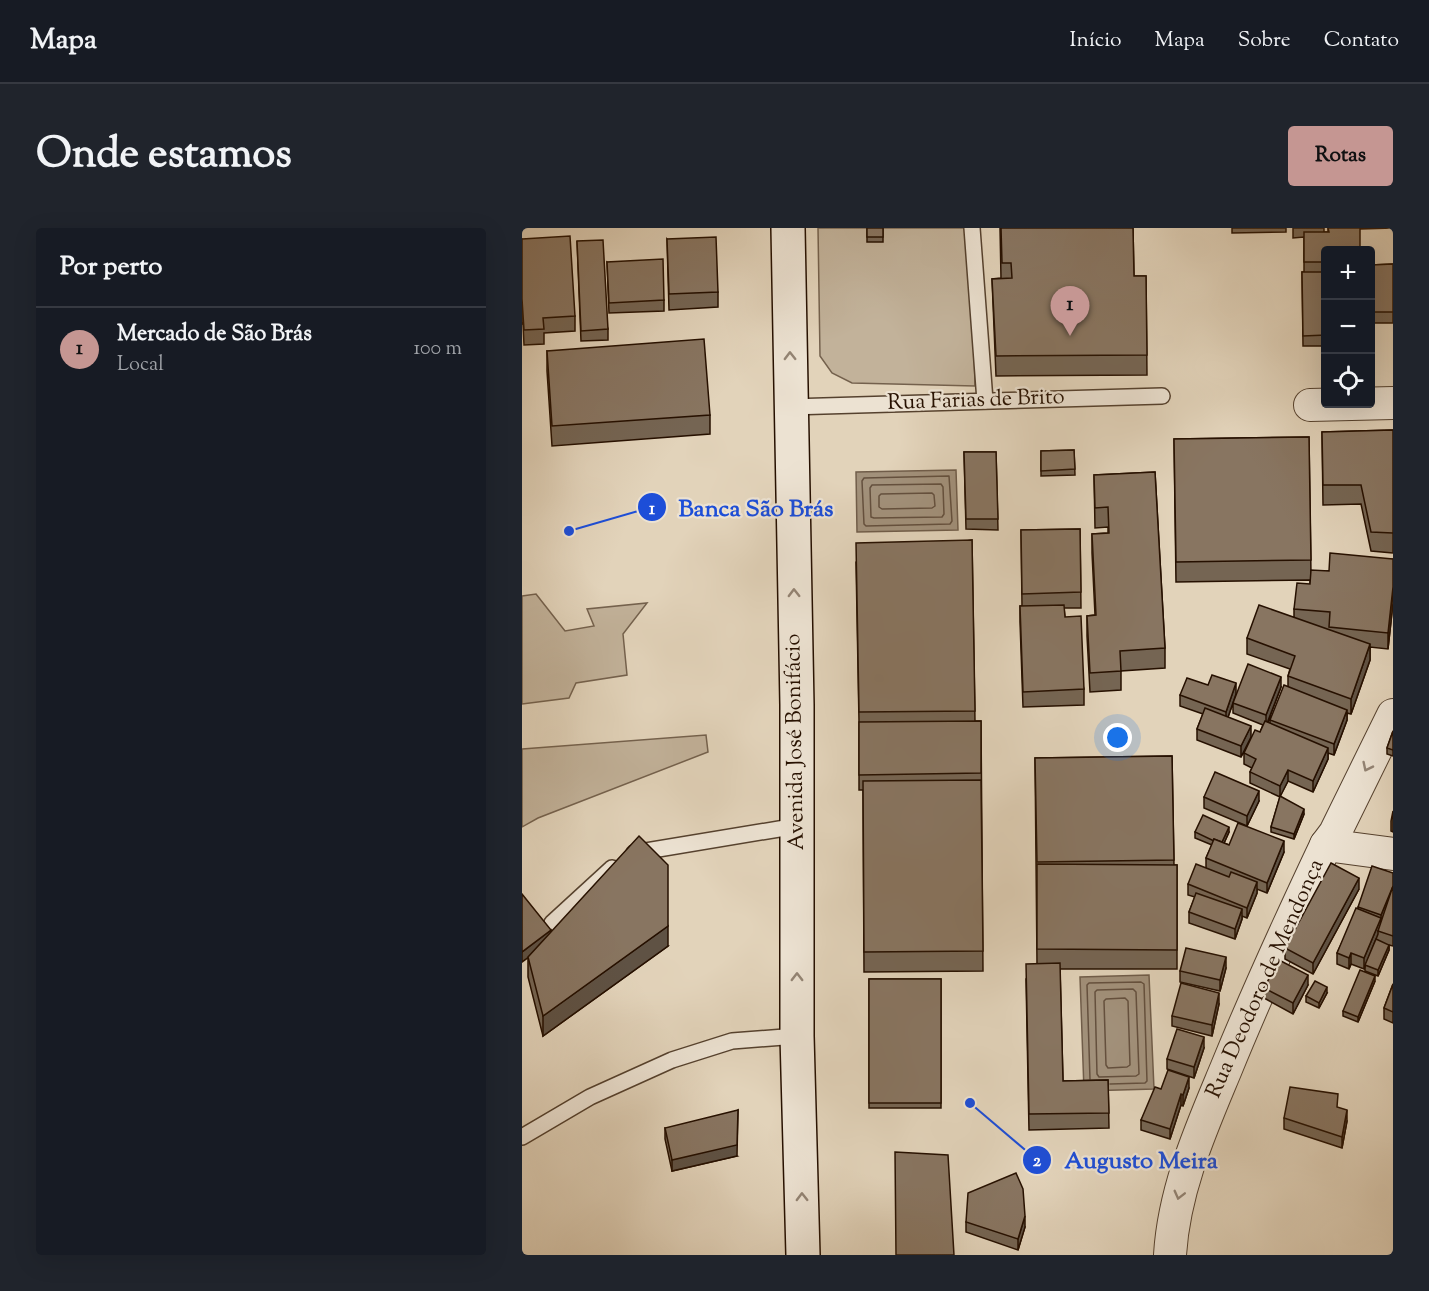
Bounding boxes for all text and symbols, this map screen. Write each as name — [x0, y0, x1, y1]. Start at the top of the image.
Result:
text: Mapa — [30, 21, 97, 61]
text: Início — [1070, 26, 1122, 56]
text: Mapa — [1155, 26, 1205, 56]
text: Sobre — [1238, 26, 1291, 56]
text: Contato — [1324, 26, 1399, 56]
text: Onde estamos — [36, 126, 292, 186]
button: Rotas — [1288, 126, 1393, 186]
map controls — [1321, 246, 1375, 408]
button: + — [1321, 246, 1375, 300]
text: Por perto — [60, 249, 162, 286]
pin: 1 — [1050, 286, 1090, 336]
button: − — [1321, 300, 1375, 354]
text: Mercado de São Brás — [117, 319, 312, 351]
text: 1 — [76, 335, 83, 364]
text: 100 m — [413, 335, 462, 364]
text: Local — [117, 351, 164, 380]
one-way arrow — [784, 352, 796, 361]
button: locate — [1321, 354, 1375, 408]
street label: Rua Farias de Brito — [887, 382, 1065, 420]
callout: Banca São Brás — [637, 486, 846, 528]
text: Banca São Brás — [678, 493, 834, 527]
text: 1 — [649, 497, 656, 523]
one-way arrow — [788, 589, 800, 598]
street label: Avenida José Bonifácio — [778, 633, 814, 851]
your location — [1103, 723, 1132, 752]
one-way arrow — [1363, 761, 1374, 771]
street label: Rua Deodoro de Mendonça — [1199, 854, 1333, 1104]
one-way arrow — [791, 973, 803, 982]
callout: Augusto Meira — [1022, 1139, 1230, 1181]
text: Augusto Meira — [1064, 1145, 1219, 1179]
text: 2 — [1033, 1149, 1042, 1175]
one-way arrow — [1174, 1190, 1187, 1200]
one-way arrow — [795, 1192, 808, 1201]

